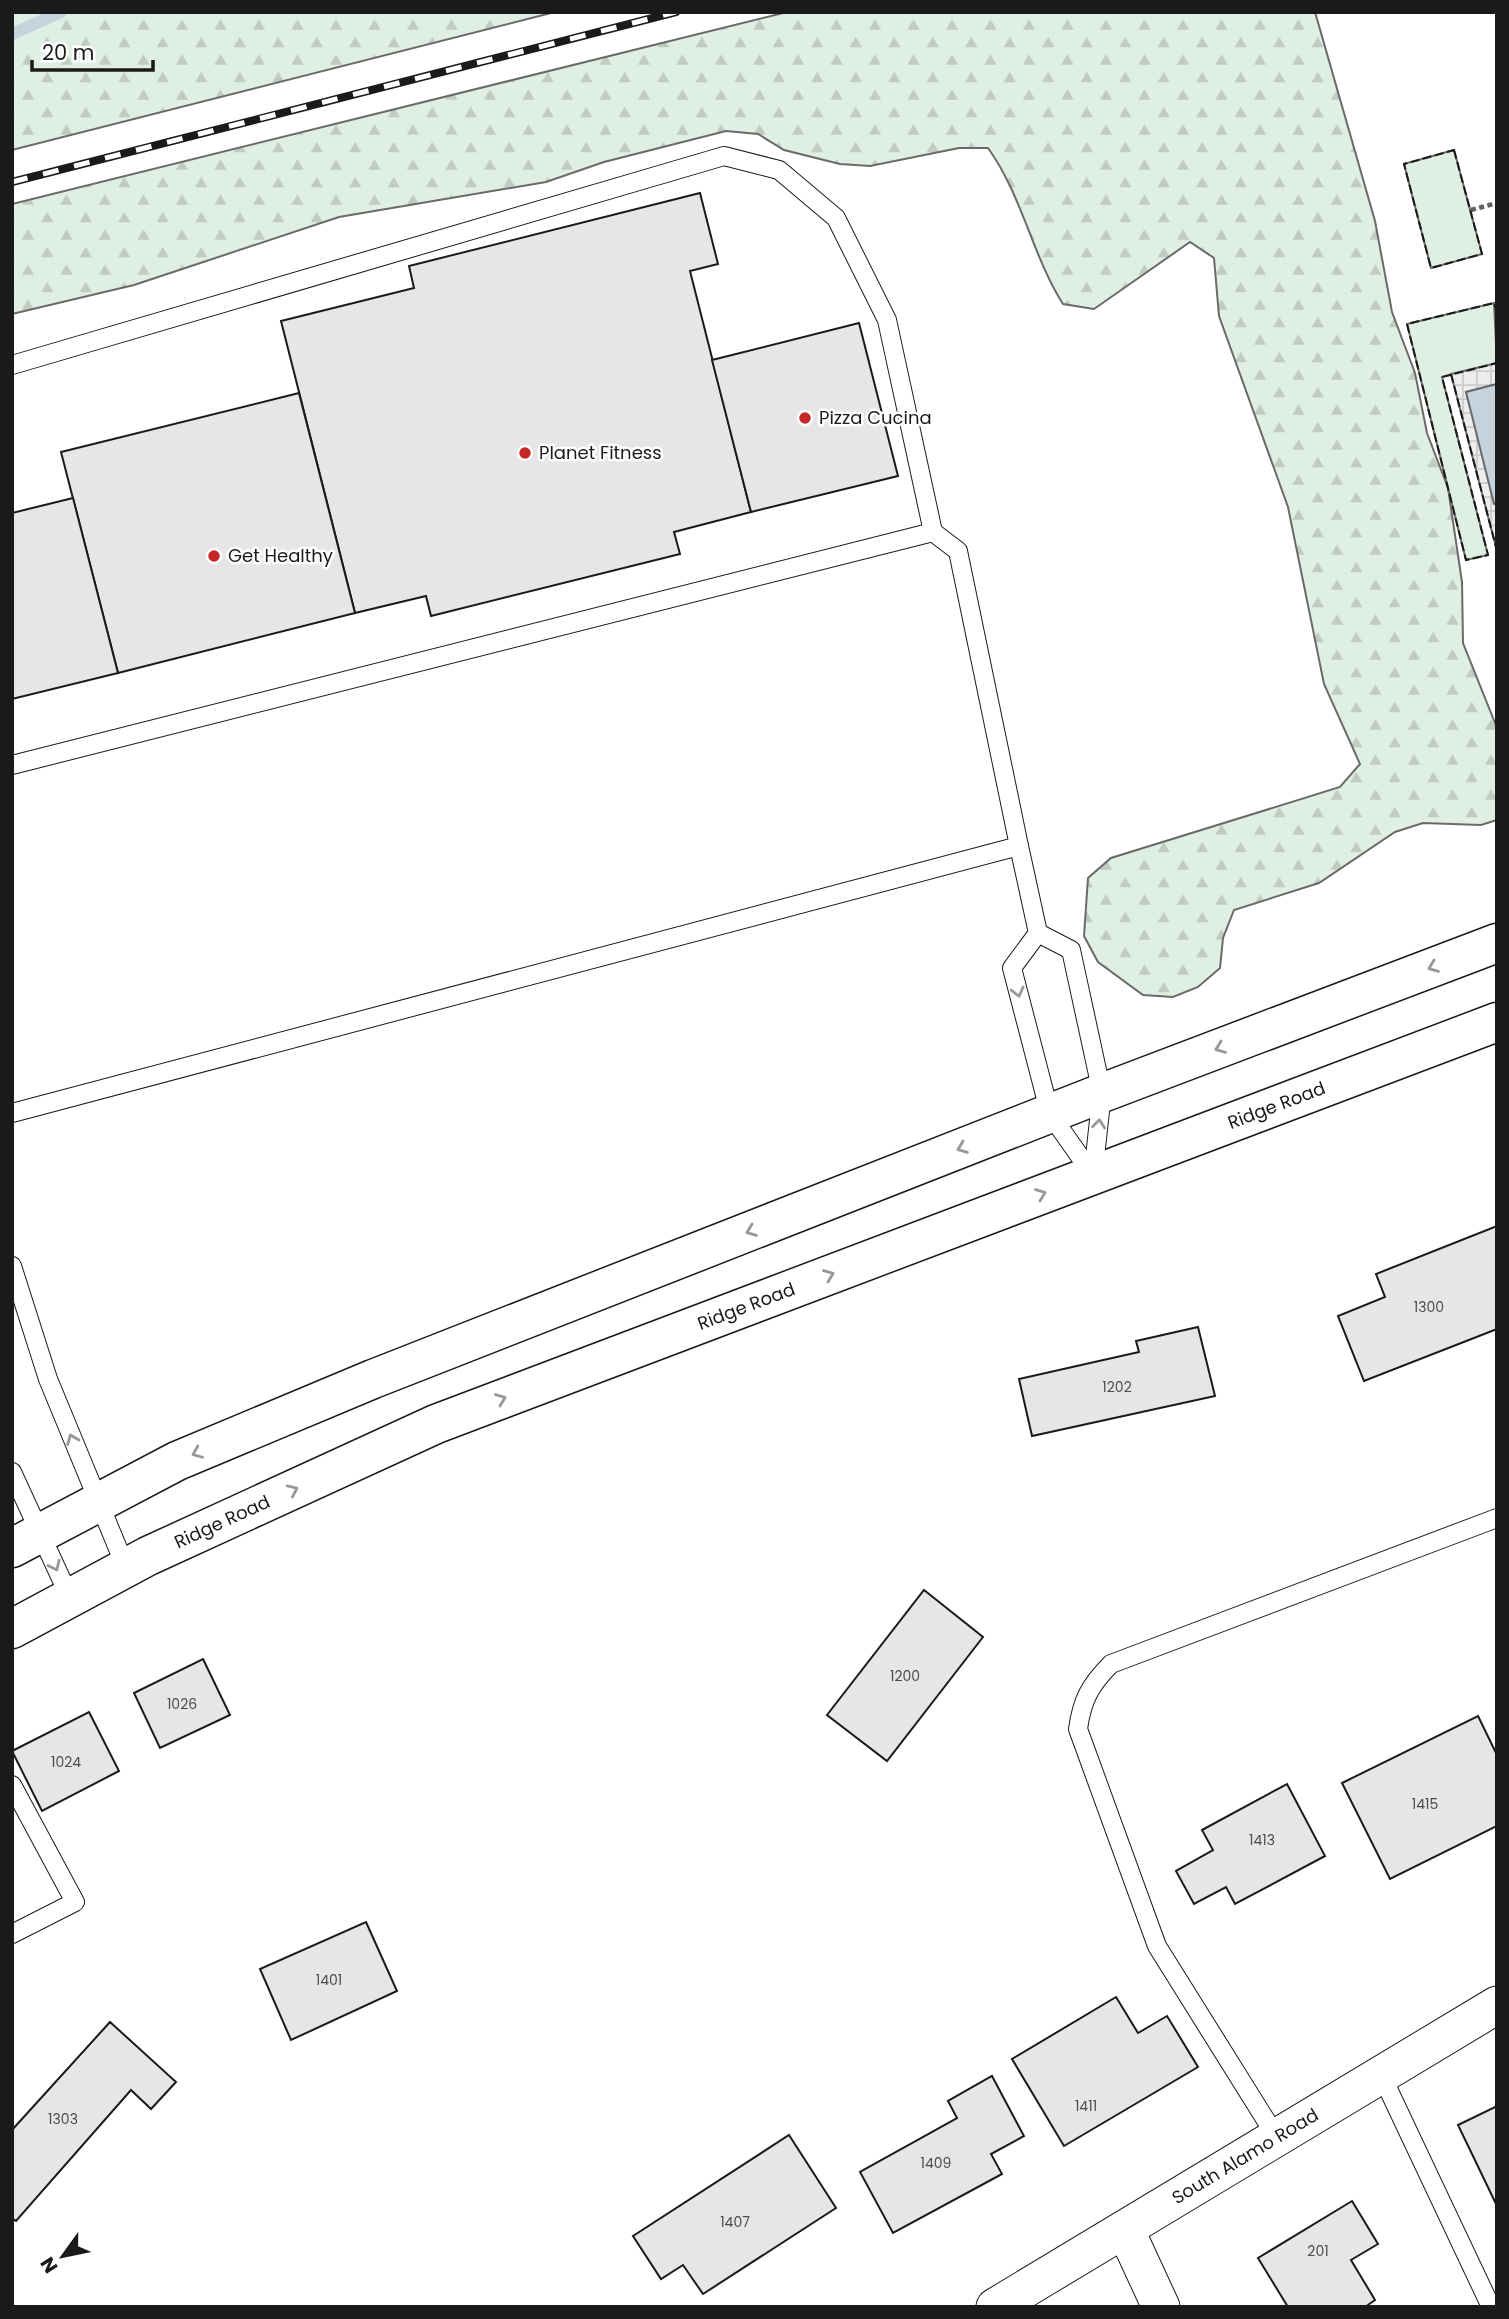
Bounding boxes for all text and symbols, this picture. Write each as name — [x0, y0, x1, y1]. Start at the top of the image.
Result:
scale bar — [32, 28, 152, 72]
text: 20 m — [42, 38, 95, 67]
place label: Pizza Cucina — [819, 405, 932, 430]
marker: Pizza Cucina — [797, 410, 813, 426]
place label: Planet Fitness — [539, 440, 662, 465]
marker: Planet Fitness — [517, 445, 533, 461]
place label: Get Healthy — [228, 543, 333, 568]
marker: Get Healthy — [206, 548, 222, 564]
one-way arrow — [1428, 959, 1440, 973]
one-way arrow — [1010, 986, 1024, 998]
one-way arrow — [1215, 1040, 1227, 1054]
street label: Ridge Road — [1224, 1075, 1329, 1135]
one-way arrow — [1091, 1118, 1106, 1129]
one-way arrow — [957, 1140, 969, 1154]
one-way arrow — [1035, 1189, 1047, 1203]
one-way arrow — [745, 1222, 757, 1236]
one-way arrow — [822, 1269, 834, 1283]
street label: Ridge Road — [694, 1276, 799, 1336]
house number: 1300 — [1414, 1297, 1444, 1317]
house number: 1202 — [1102, 1377, 1132, 1397]
one-way arrow — [495, 1394, 507, 1408]
one-way arrow — [67, 1434, 81, 1446]
one-way arrow — [191, 1444, 203, 1458]
one-way arrow — [286, 1484, 298, 1498]
street label: Ridge Road — [170, 1489, 274, 1554]
one-way arrow — [46, 1559, 60, 1571]
house number: 1200 — [890, 1666, 920, 1686]
house number: 1026 — [167, 1694, 197, 1714]
house number: 1024 — [51, 1752, 81, 1772]
house number: 1415 — [1412, 1794, 1438, 1814]
house number: 1413 — [1249, 1830, 1275, 1850]
house number: 1401 — [316, 1970, 342, 1990]
house number: 1411 — [1075, 2096, 1097, 2116]
street label: South Alamo Road — [1167, 2102, 1323, 2210]
house number: 1303 — [48, 2109, 78, 2129]
house number: 1409 — [921, 2153, 951, 2173]
house number: 1407 — [720, 2212, 750, 2232]
north arrow — [28, 2221, 98, 2291]
house number: 201 — [1307, 2241, 1329, 2261]
text: N — [34, 2252, 64, 2278]

